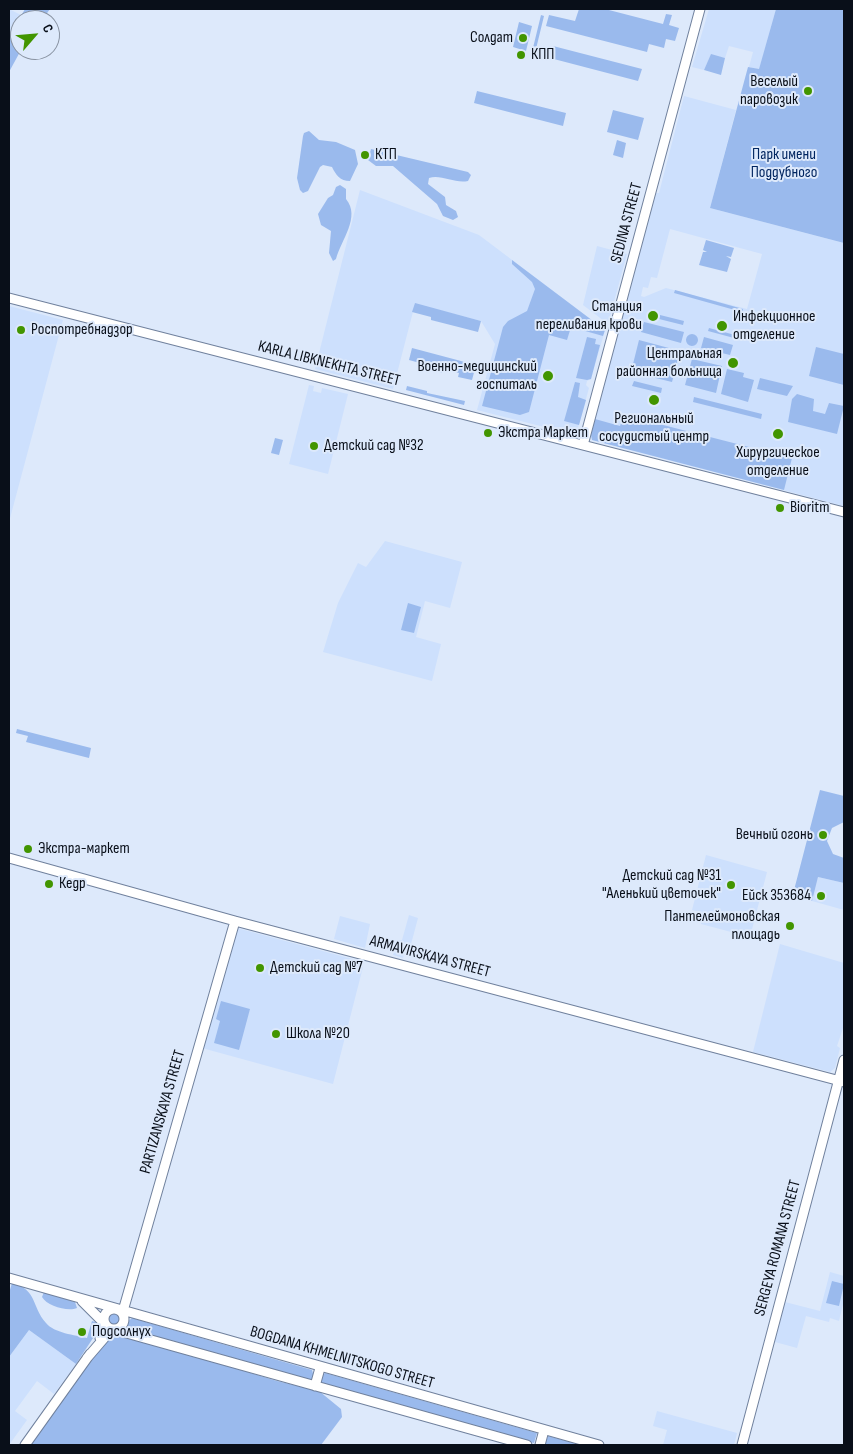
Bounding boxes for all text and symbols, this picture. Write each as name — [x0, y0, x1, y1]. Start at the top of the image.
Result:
north arrow — [10, 10, 60, 60]
text: С — [39, 21, 57, 35]
place label: Солдат — [470, 28, 513, 48]
marker: Солдат — [517, 32, 529, 44]
place label: КПП — [531, 45, 554, 65]
marker: КПП — [515, 49, 527, 61]
place label: Веселый паровозик — [740, 72, 798, 110]
marker: Веселый паровозик — [802, 85, 814, 97]
place label: КТП — [375, 145, 397, 165]
park label: Парк имени Поддубного — [751, 145, 817, 183]
marker: КТП — [359, 149, 371, 161]
street label: SEDINA STREET — [607, 181, 647, 265]
place label: Станция переливания крови — [536, 297, 642, 335]
place label: Инфекционное отделение — [733, 307, 815, 345]
marker: Станция переливания крови — [646, 309, 660, 323]
marker: Инфекционное отделение — [715, 319, 729, 333]
place label: Роспотребнадзор — [31, 320, 133, 340]
marker: Роспотребнадзор — [15, 324, 27, 336]
street label: KARLA LIBKNEKHTA STREET — [256, 337, 402, 391]
place label: Центральная районная больница — [616, 344, 722, 382]
marker: Центральная районная больница — [726, 356, 740, 370]
place label: Военно-медицинский госпиталь — [417, 357, 537, 395]
marker: Военно-медицинский госпиталь — [541, 369, 555, 383]
marker: Региональный сосудистый центр — [647, 393, 661, 407]
place label: Региональный сосудистый центр — [599, 409, 709, 447]
place label: Экстра Маркет — [498, 423, 588, 443]
marker: Экстра Маркет — [482, 427, 494, 439]
marker: Хирургическое отделение — [771, 427, 785, 441]
place label: Детский сад №32 — [324, 436, 424, 456]
marker: Детский сад №32 — [308, 440, 320, 452]
place label: Хирургическое отделение — [736, 443, 820, 481]
place label: Bioritm — [790, 498, 829, 518]
marker: Bioritm — [774, 502, 786, 514]
place label: Вечный огонь — [736, 825, 813, 845]
marker: Вечный огонь — [817, 829, 829, 841]
place label: Экстра-маркет — [38, 839, 130, 859]
marker: Экстра-маркет — [22, 843, 34, 855]
place label: Детский сад №31 "Аленький цветочек" — [602, 866, 721, 904]
place label: Кедр — [59, 874, 86, 894]
marker: Кедр — [43, 878, 55, 890]
marker: Детский сад №31 "Аленький цветочек" — [725, 879, 737, 891]
place label: Ейск 353684 — [742, 886, 811, 906]
marker: Ейск 353684 — [815, 890, 827, 902]
place label: Пантелеймоновская площадь — [664, 907, 780, 945]
marker: Пантелеймоновская площадь — [784, 920, 796, 932]
street label: ARMAVIRSKAYA STREET — [368, 932, 492, 982]
place label: Детский сад №7 — [270, 958, 363, 978]
marker: Детский сад №7 — [254, 962, 266, 974]
place label: Школа №20 — [286, 1024, 350, 1044]
marker: Школа №20 — [270, 1028, 282, 1040]
street label: PARTIZANSKAYA STREET — [136, 1048, 190, 1176]
street label: SERGEYA ROMANA STREET — [751, 1178, 805, 1318]
place label: Подсолнух — [92, 1322, 151, 1342]
street label: BOGDANA KHMELNITSKOGO STREET — [248, 1322, 436, 1394]
marker: Подсолнух — [76, 1326, 88, 1338]

